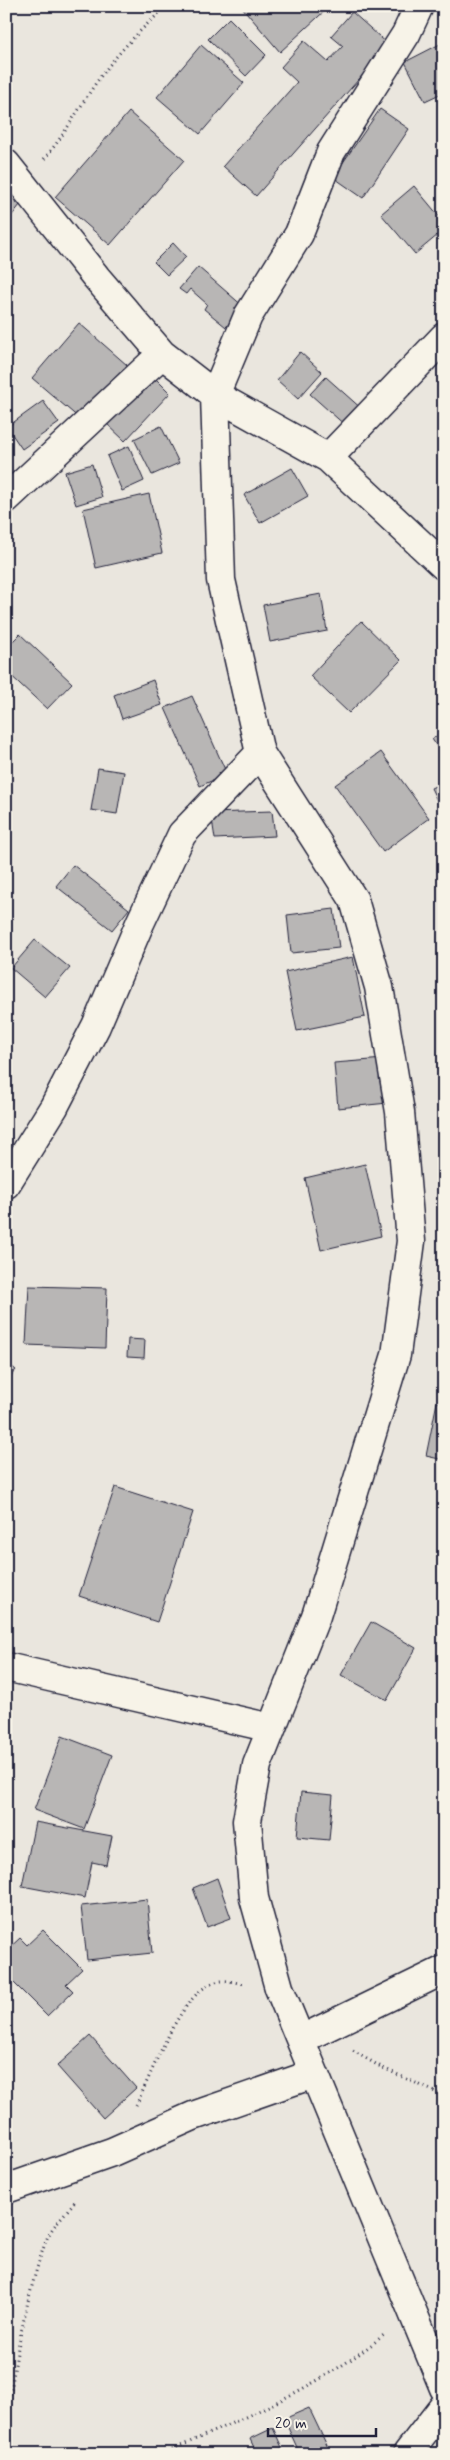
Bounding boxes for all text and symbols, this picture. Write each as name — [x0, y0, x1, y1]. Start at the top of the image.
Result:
scale bar — [268, 2405, 375, 2437]
text: 20 m — [275, 2414, 307, 2434]

